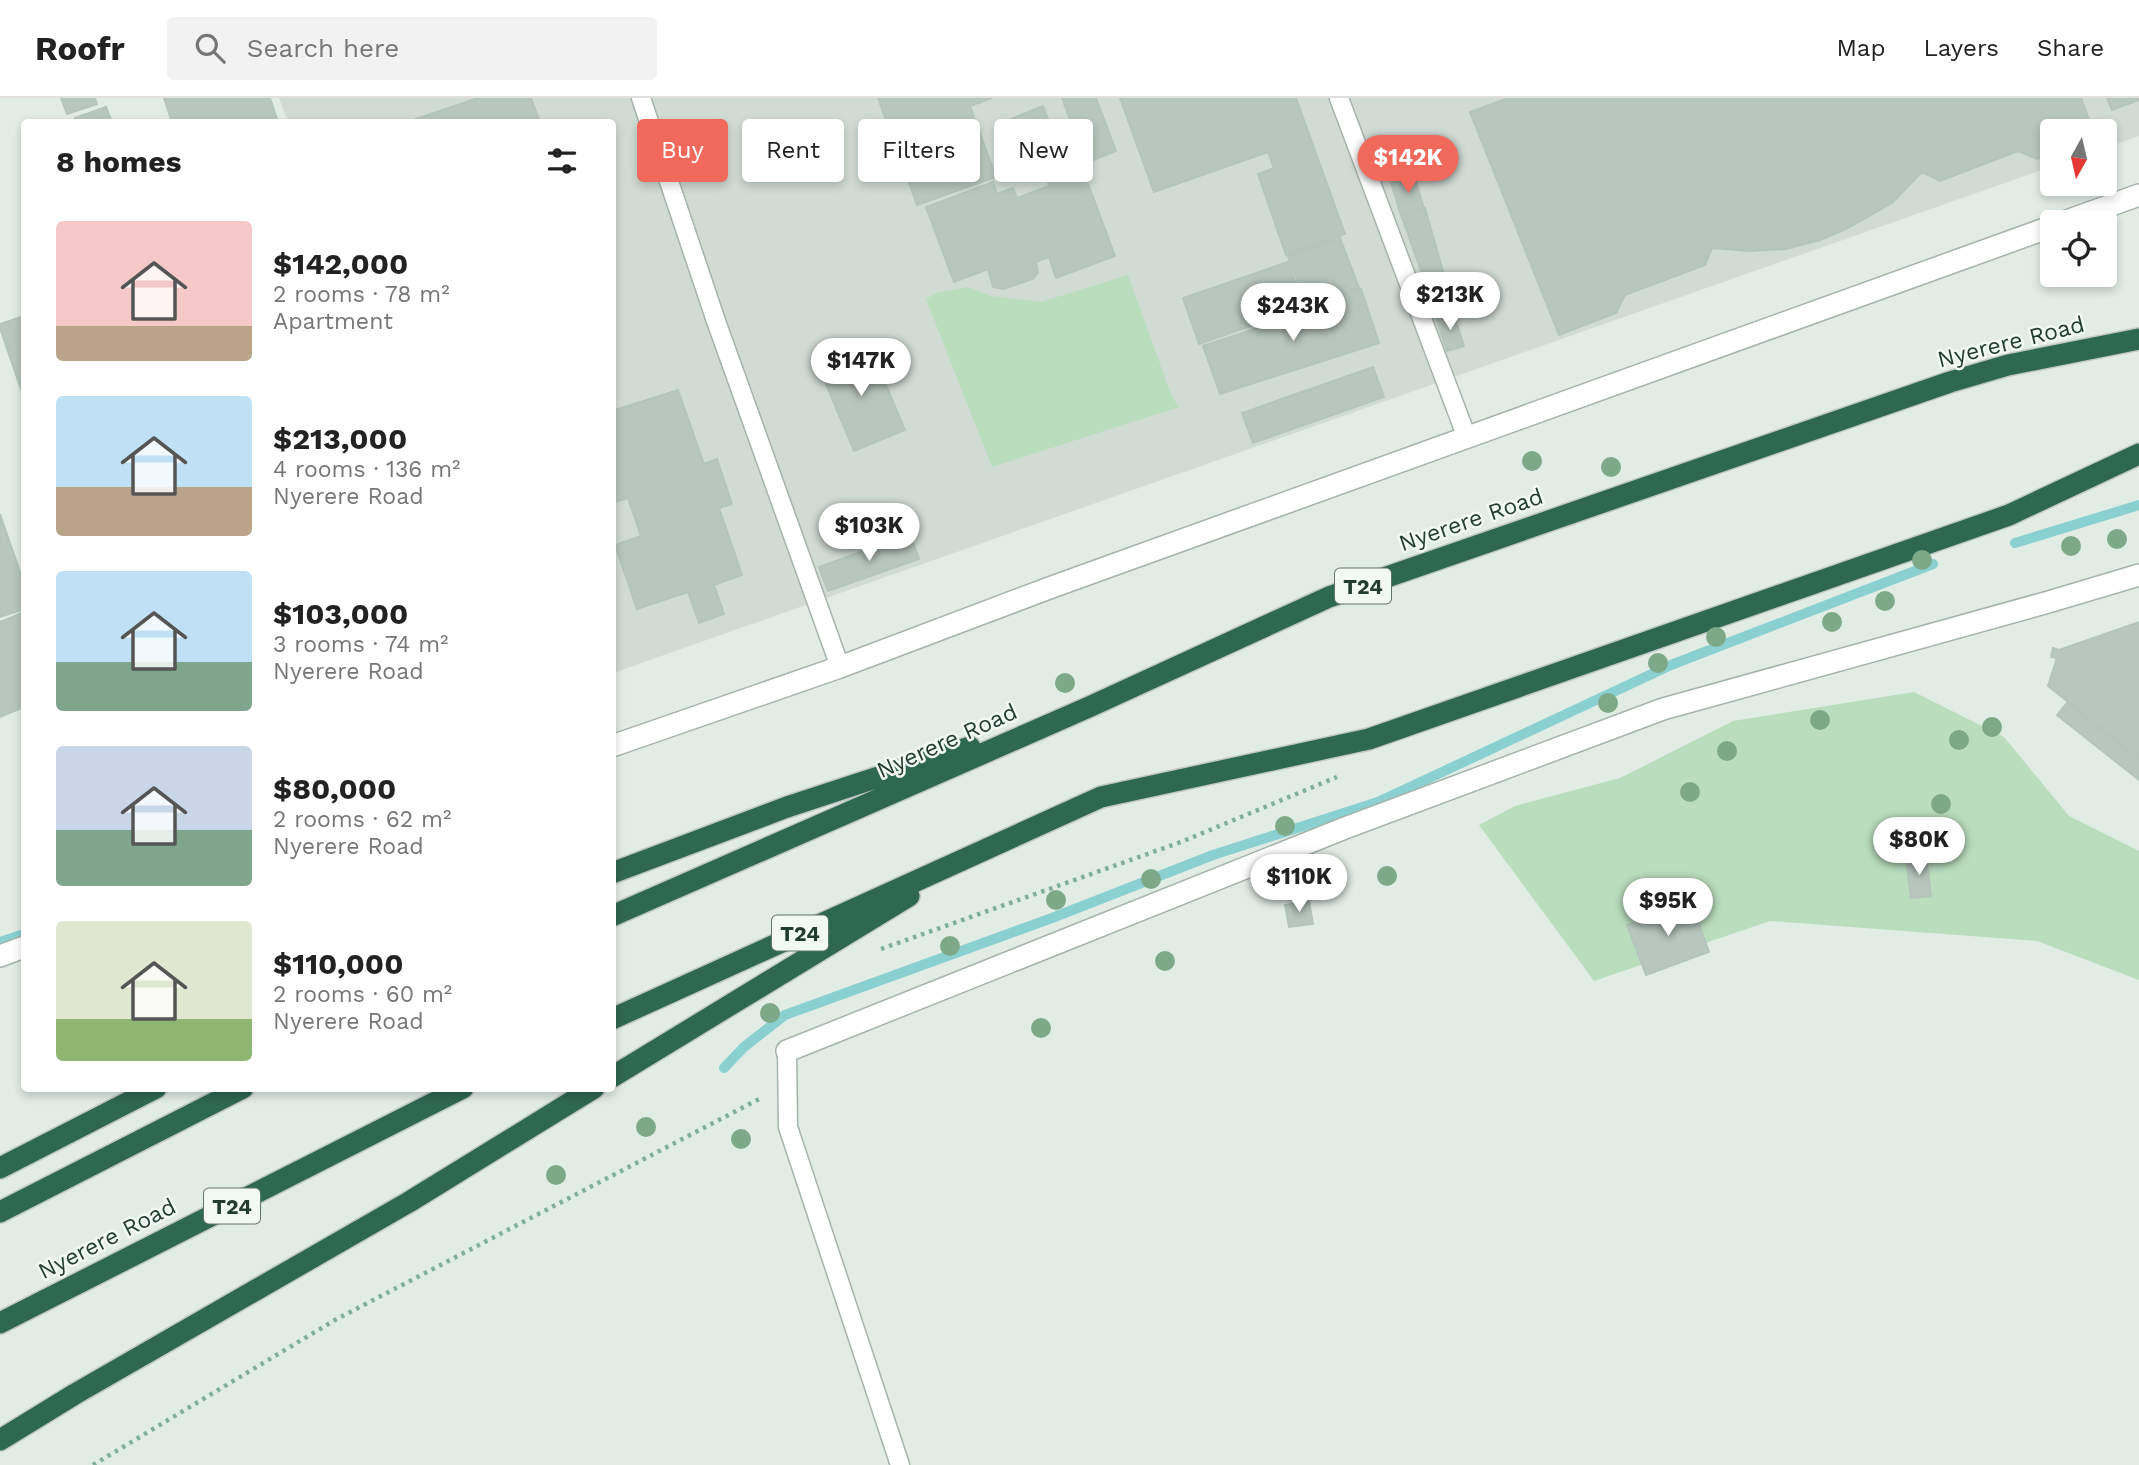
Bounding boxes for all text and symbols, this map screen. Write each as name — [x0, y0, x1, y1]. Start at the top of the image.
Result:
search box — [167, 17, 657, 80]
text: Roofr — [35, 29, 125, 68]
icon: search — [191, 29, 229, 67]
text: Search here — [247, 33, 399, 63]
text: Map — [1837, 34, 1885, 62]
text: Layers — [1923, 34, 1999, 62]
text: Share — [2037, 34, 2104, 62]
chip: Buy — [637, 119, 728, 182]
chip: Rent — [742, 119, 844, 182]
chip: Filters — [858, 119, 980, 182]
chip: New — [994, 119, 1093, 182]
north arrow — [2040, 119, 2118, 196]
map controls — [2040, 119, 2117, 287]
pin: $142K — [1359, 136, 1457, 195]
icon: filters — [543, 142, 581, 180]
text: 8 homes — [56, 144, 182, 179]
text: $142K — [1374, 144, 1442, 171]
button: locate — [2040, 210, 2117, 287]
text: $142,000 — [273, 246, 408, 281]
icon: home — [112, 249, 196, 333]
pin: $213K — [1401, 272, 1499, 332]
text: 2 rooms · 78 m² — [273, 281, 450, 308]
text: $213K — [1416, 281, 1484, 308]
pin: $243K — [1244, 284, 1342, 343]
text: $243K — [1257, 292, 1329, 319]
text: Apartment — [273, 308, 393, 335]
street label: Nyerere Road — [1935, 311, 2087, 373]
pin: $147K — [812, 338, 910, 398]
text: $147K — [827, 347, 895, 374]
text: $213,000 — [273, 421, 407, 456]
icon: home — [112, 424, 196, 508]
text: 4 rooms · 136 m² — [273, 456, 461, 483]
text: Nyerere Road — [273, 483, 424, 510]
street label: Nyerere Road — [1395, 483, 1547, 557]
pin: $103K — [820, 504, 918, 563]
text: $103K — [835, 512, 903, 539]
road number: T24 — [1335, 568, 1391, 603]
text: $103,000 — [273, 596, 408, 631]
icon: home — [112, 599, 196, 683]
text: 3 rooms · 74 m² — [273, 631, 448, 658]
text: Nyerere Road — [273, 658, 424, 685]
street label: Nyerere Road — [873, 698, 1021, 784]
text: $80,000 — [273, 771, 396, 806]
icon: home — [112, 774, 196, 858]
text: 2 rooms · 62 m² — [273, 806, 451, 833]
pin: $80K — [1878, 818, 1960, 877]
text: $80K — [1889, 826, 1949, 853]
text: Nyerere Road — [273, 833, 424, 860]
pin: $110K — [1250, 854, 1348, 914]
text: $110K — [1266, 863, 1332, 890]
pin: $95K — [1627, 878, 1709, 938]
text: $95K — [1639, 887, 1697, 914]
road number: T24 — [772, 916, 828, 950]
text: $110,000 — [273, 946, 404, 981]
icon: home — [112, 949, 196, 1033]
text: 2 rooms · 60 m² — [273, 981, 452, 1008]
text: Nyerere Road — [273, 1008, 424, 1035]
road number: T24 — [204, 1188, 260, 1224]
street label: Nyerere Road — [34, 1193, 180, 1285]

